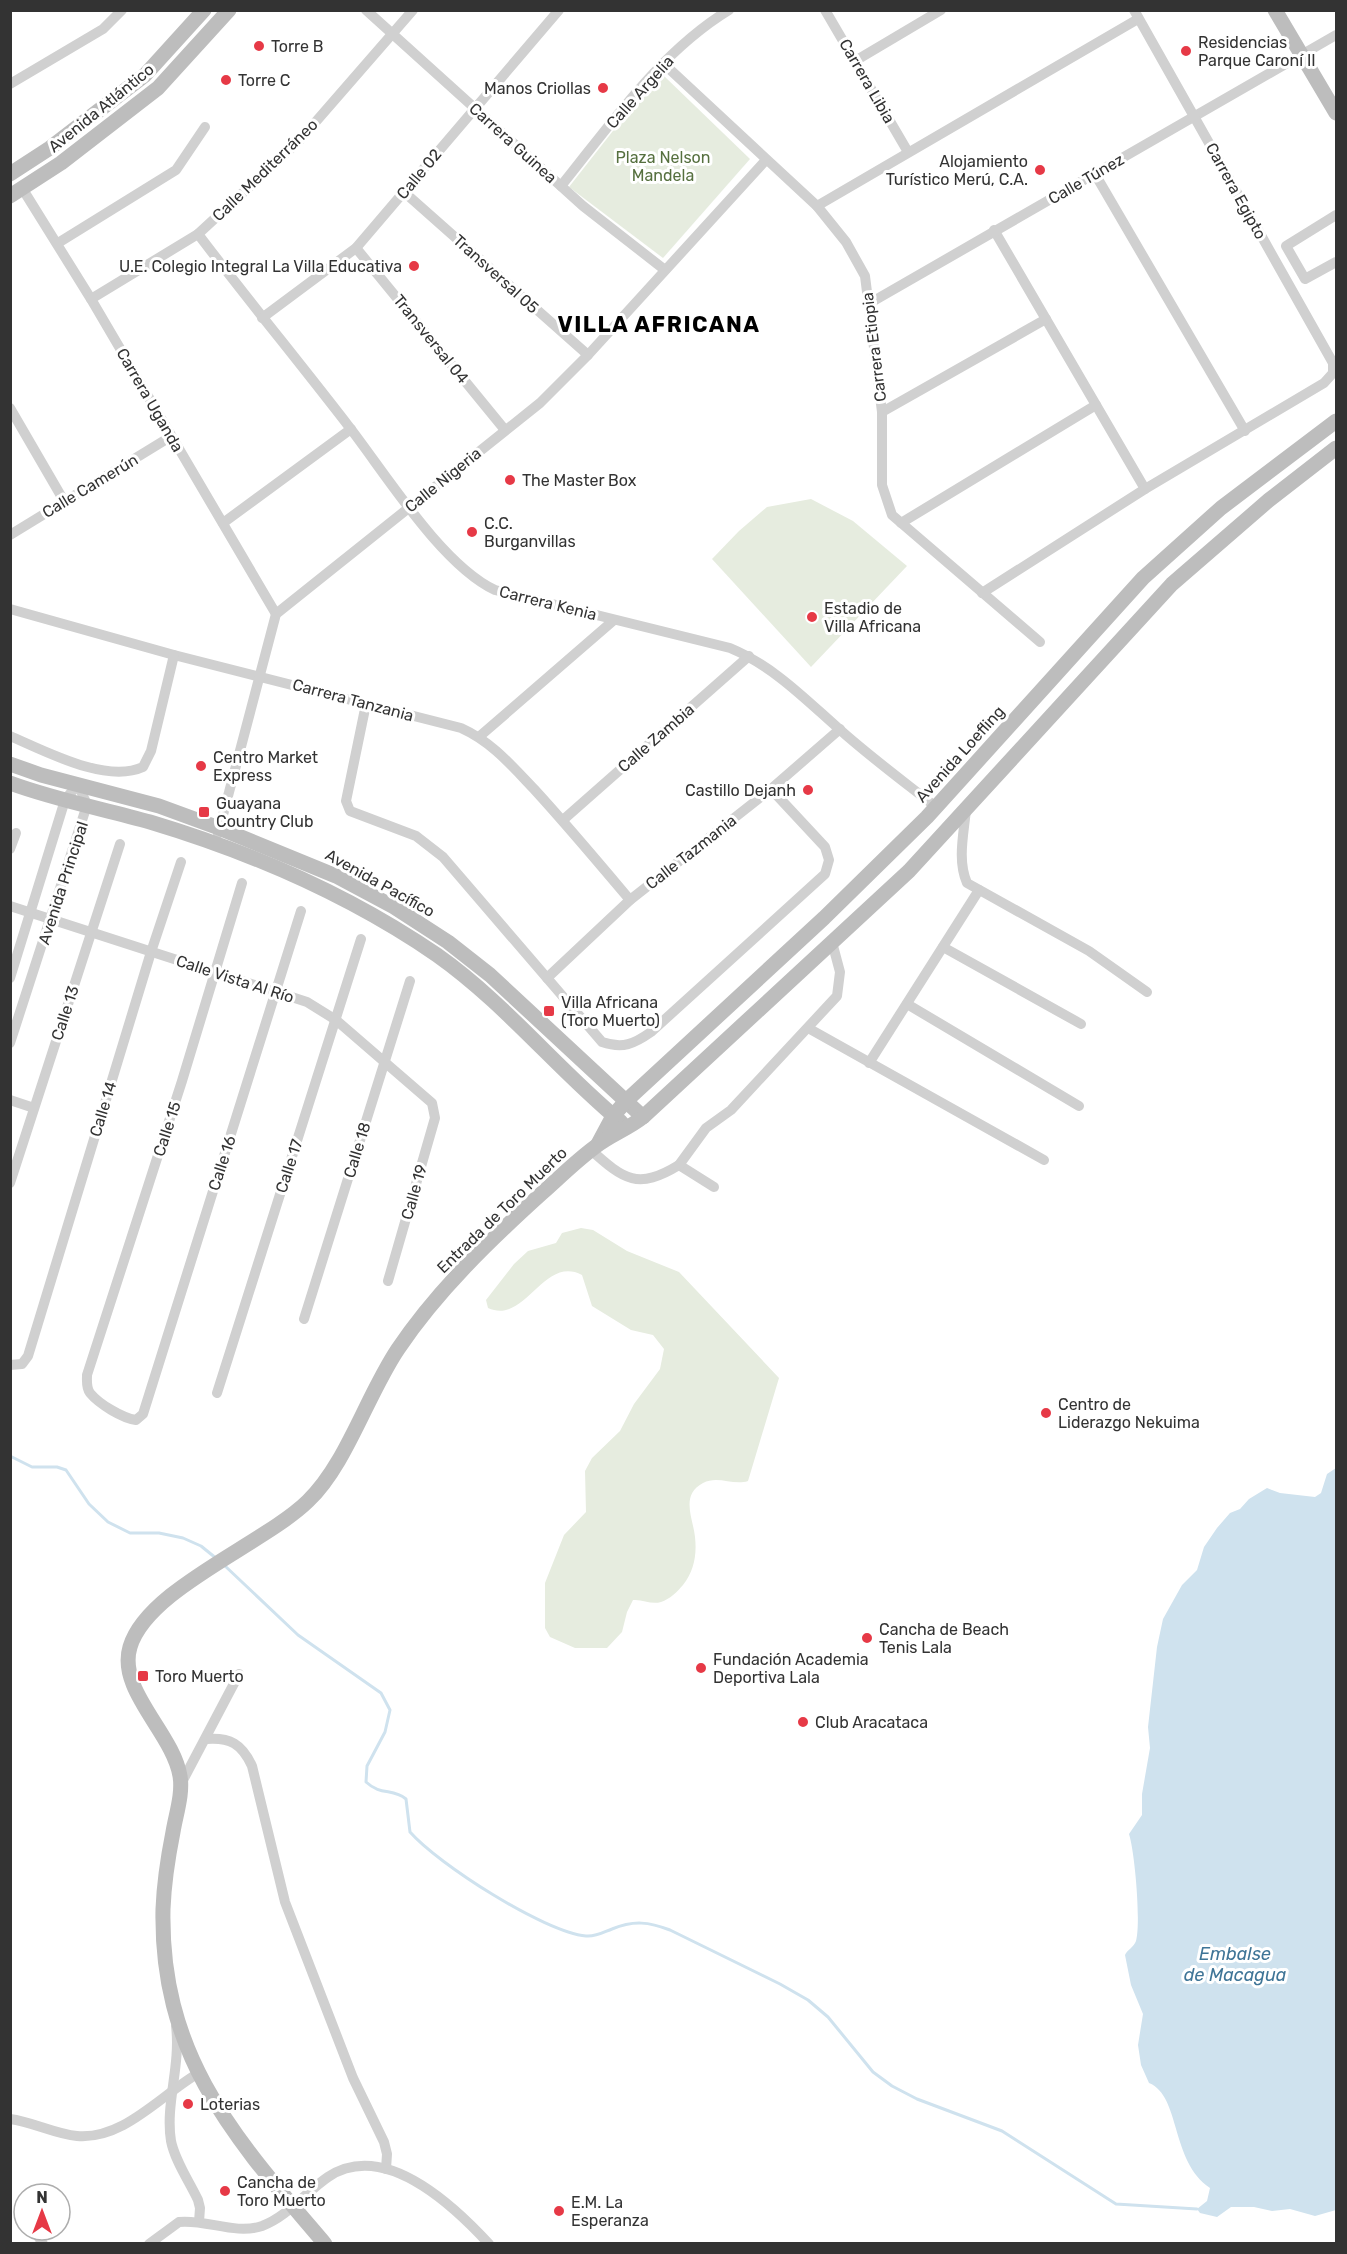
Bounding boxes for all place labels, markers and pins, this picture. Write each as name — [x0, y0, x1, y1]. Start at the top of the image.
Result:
place label: Residencias Parque Caroní II — [1198, 33, 1316, 70]
place label: Torre B — [271, 37, 324, 56]
marker: Torre B — [252, 39, 266, 53]
marker: Residencias Parque Caroní II — [1179, 44, 1193, 58]
place label: Torre C — [238, 71, 290, 90]
marker: Torre C — [219, 73, 233, 87]
place label: Manos Criollas — [484, 79, 591, 98]
marker: Manos Criollas — [596, 81, 610, 95]
place label: Alojamiento Turístico Merú, C.A. — [886, 152, 1028, 189]
marker: Alojamiento Turístico Merú, C.A. — [1033, 163, 1047, 177]
place label: U.E. Colegio Integral La Villa Educativa — [119, 257, 402, 276]
marker: U.E. Colegio Integral La Villa Educativa — [407, 259, 421, 273]
place label: The Master Box — [522, 471, 637, 490]
marker: The Master Box — [503, 473, 517, 487]
place label: C.C. Burganvillas — [484, 514, 576, 551]
marker: C.C. Burganvillas — [465, 525, 479, 539]
place label: Estadio de Villa Africana — [824, 599, 921, 636]
marker: Estadio de Villa Africana — [805, 610, 819, 624]
place label: Centro Market Express — [213, 748, 318, 785]
marker: Centro Market Express — [194, 759, 208, 773]
place label: Castillo Dejanh — [685, 781, 796, 800]
marker: Castillo Dejanh — [801, 783, 815, 797]
place label: Guayana Country Club — [216, 794, 313, 831]
marker: Guayana Country Club — [197, 805, 211, 819]
place label: Villa Africana (Toro Muerto) — [561, 993, 660, 1030]
marker: Villa Africana (Toro Muerto) — [542, 1004, 556, 1018]
place label: Centro de Liderazgo Nekuima — [1058, 1395, 1200, 1432]
marker: Centro de Liderazgo Nekuima — [1039, 1406, 1053, 1420]
place label: Cancha de Beach Tenis Lala — [879, 1620, 1009, 1657]
marker: Cancha de Beach Tenis Lala — [860, 1631, 874, 1645]
place label: Fundación Academia Deportiva Lala — [713, 1650, 869, 1687]
marker: Fundación Academia Deportiva Lala — [694, 1661, 708, 1675]
place label: Toro Muerto — [155, 1667, 244, 1686]
marker: Toro Muerto — [136, 1669, 150, 1683]
place label: Club Aracataca — [815, 1713, 928, 1732]
marker: Club Aracataca — [796, 1715, 810, 1729]
place label: Loterias — [200, 2095, 260, 2114]
marker: Loterias — [181, 2097, 195, 2111]
place label: Cancha de Toro Muerto — [237, 2173, 326, 2210]
marker: Cancha de Toro Muerto — [218, 2184, 232, 2198]
place label: E.M. La Esperanza — [571, 2193, 649, 2230]
marker: E.M. La Esperanza — [552, 2204, 566, 2218]

